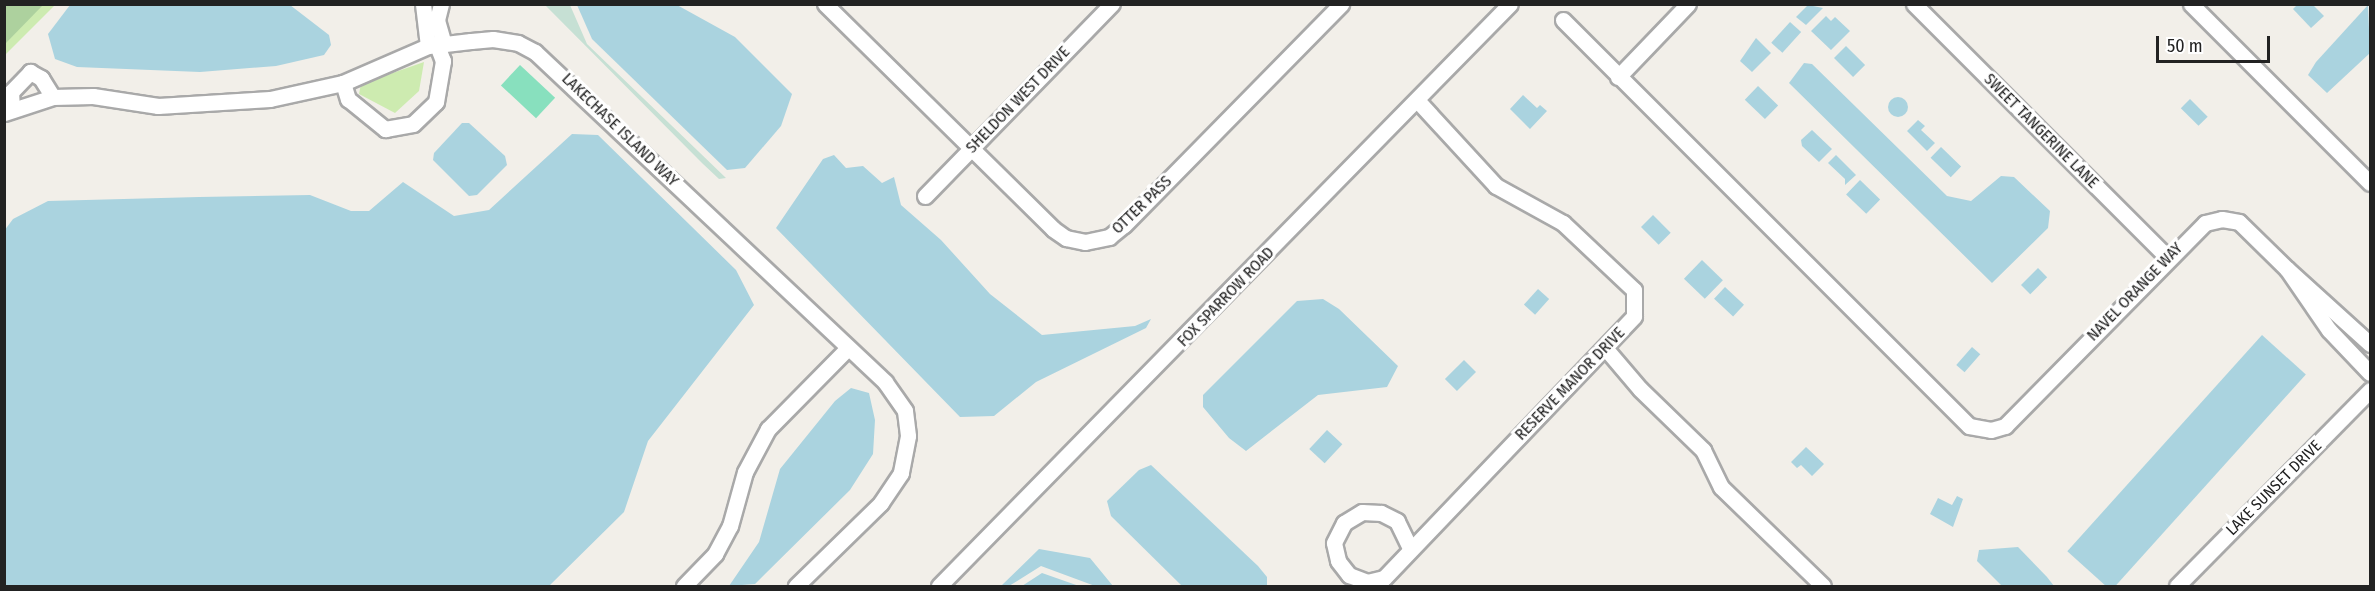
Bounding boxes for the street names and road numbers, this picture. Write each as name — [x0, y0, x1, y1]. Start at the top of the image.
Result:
street label: SHELDON WEST DRIVE — [962, 43, 1074, 157]
street label: LAKECHASE ISLAND WAY — [558, 69, 682, 191]
street label: SWEET TANGERINE LANE — [1980, 70, 2102, 192]
street label: OTTER PASS — [1108, 172, 1176, 238]
street label: NAVEL ORANGE WAY — [2083, 239, 2187, 345]
street label: FOX SPARROW ROAD — [1174, 243, 1278, 351]
street label: RESERVE MANOR DRIVE — [1511, 324, 1629, 444]
street label: LAKE SUNSET DRIVE — [2222, 436, 2326, 540]

